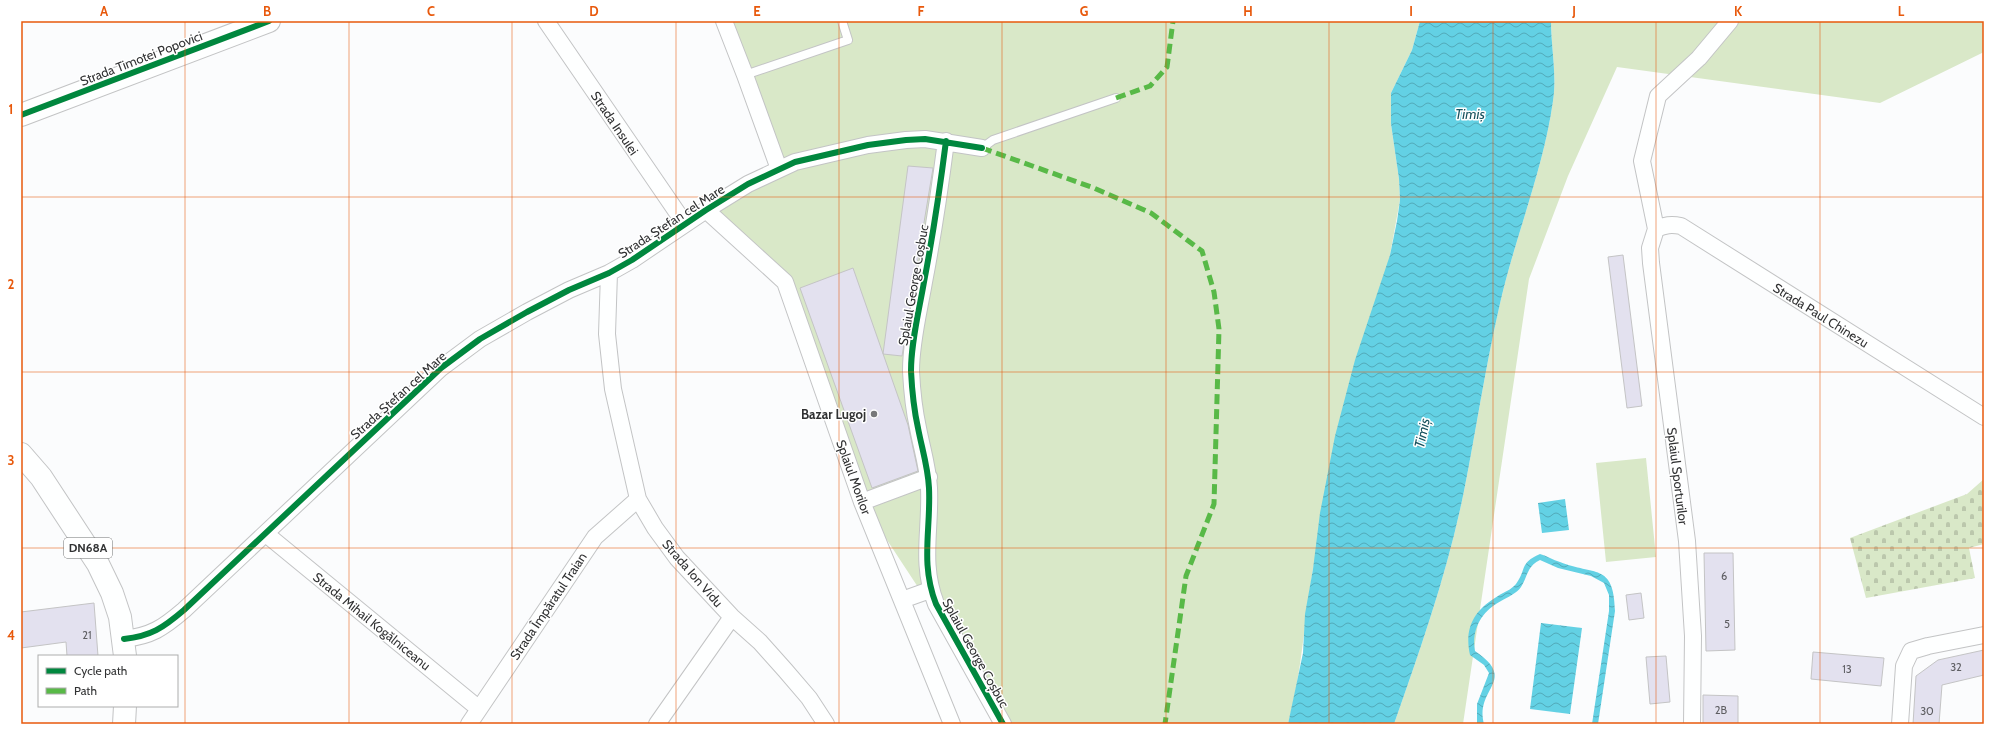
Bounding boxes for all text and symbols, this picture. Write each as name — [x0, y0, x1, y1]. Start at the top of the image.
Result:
text: A — [100, 3, 109, 19]
text: B — [263, 3, 271, 19]
text: C — [427, 3, 435, 19]
text: D — [589, 3, 599, 19]
text: E — [753, 3, 761, 19]
text: F — [918, 3, 925, 19]
text: G — [1080, 3, 1089, 19]
text: H — [1243, 3, 1253, 19]
text: I — [1409, 3, 1413, 19]
text: J — [1571, 3, 1576, 19]
text: K — [1734, 3, 1743, 19]
text: L — [1898, 3, 1905, 19]
street label: Strada Timotei Popovici — [78, 27, 204, 89]
street label: Strada Insulei — [588, 88, 642, 158]
text: 1 — [9, 101, 13, 117]
water label: Timiș — [1455, 105, 1485, 123]
street label: Strada Ștefan cel Mare — [615, 180, 728, 262]
street label: Splaiul George Coșbuc — [894, 223, 933, 347]
text: 2 — [8, 276, 15, 292]
street label: Strada Paul Chinezu — [1770, 279, 1872, 351]
street label: Strada Ștefan cel Mare — [347, 348, 450, 443]
place label: Bazar Lugoj — [801, 406, 866, 422]
marker: Bazar Lugoj — [869, 409, 879, 419]
water label: Timiș — [1410, 416, 1434, 449]
street label: Splaiul Sporturilor — [1664, 426, 1692, 526]
street label: Splaiul Morilor — [833, 437, 875, 517]
text: 3 — [7, 452, 15, 468]
street label: Strada Ion Vidu — [659, 536, 727, 610]
road number: DN68A — [64, 538, 112, 558]
street label: Strada Împăratul Traian — [506, 549, 590, 663]
street label: Strada Mihail Kogălniceanu — [310, 569, 434, 673]
house number: 6 — [1721, 569, 1727, 583]
street label: Splaiul George Coșbuc — [938, 596, 1013, 711]
house number: 5 — [1724, 617, 1730, 631]
text: 4 — [7, 627, 15, 643]
house number: 21 — [82, 628, 92, 642]
legend — [38, 655, 178, 707]
house number: 32 — [1950, 660, 1962, 674]
house number: 13 — [1842, 662, 1852, 676]
text: Cycle path — [74, 663, 127, 678]
text: Path — [74, 683, 97, 698]
house number: 2B — [1715, 703, 1728, 717]
house number: 30 — [1920, 704, 1934, 718]

